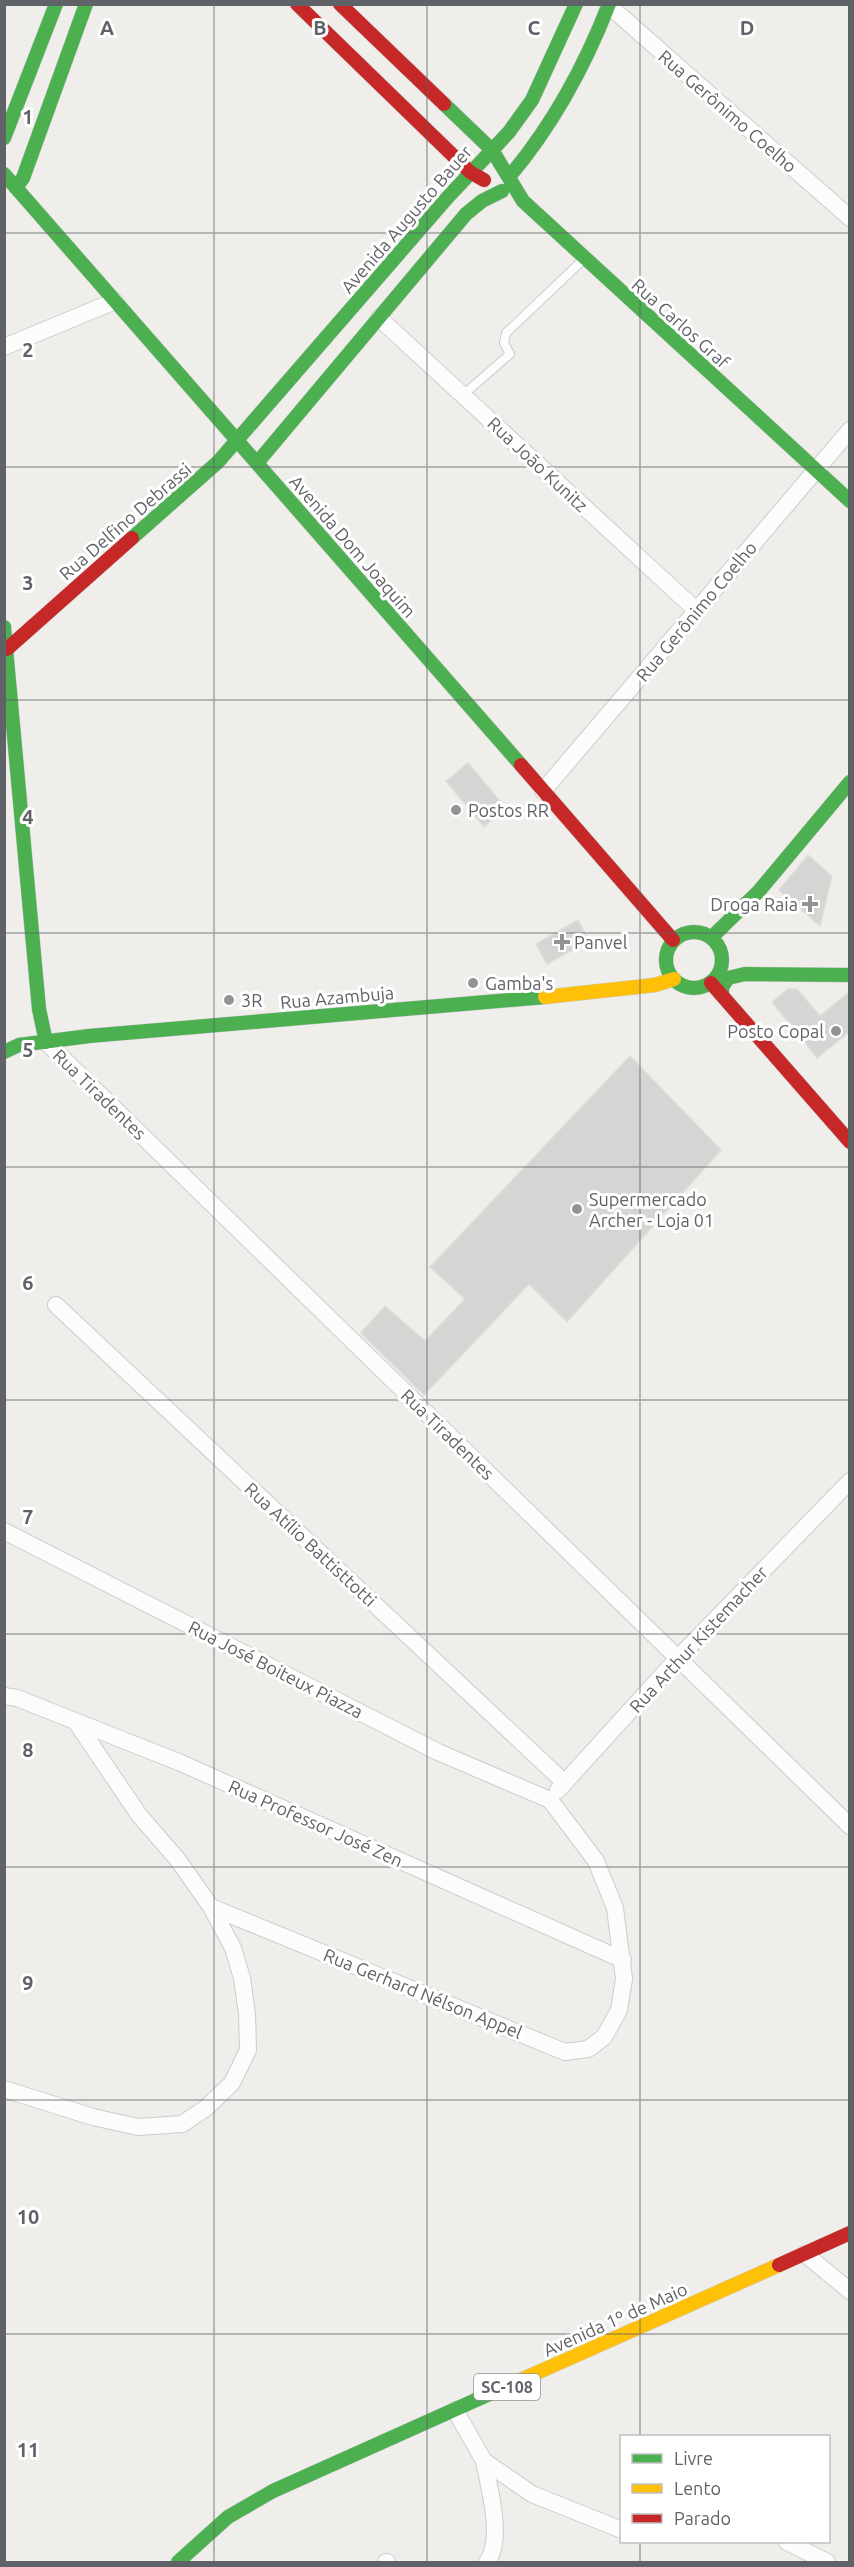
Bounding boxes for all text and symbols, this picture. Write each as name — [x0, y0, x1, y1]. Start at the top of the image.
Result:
text: A — [100, 16, 114, 39]
text: B — [313, 16, 327, 39]
text: C — [528, 16, 541, 39]
text: D — [740, 16, 754, 39]
street label: Rua Gerônimo Coelho — [655, 46, 801, 176]
text: 1 — [22, 105, 34, 128]
street label: Avenida Augusto Bauer — [337, 141, 476, 297]
street label: Rua Carlos Graf — [628, 274, 734, 372]
text: 2 — [22, 338, 34, 361]
street label: Rua João Kunitz — [484, 413, 592, 515]
street label: Rua Delfino Debrassi — [55, 458, 195, 584]
street label: Avenida Dom Joaquim — [286, 471, 420, 621]
street label: Rua Gerônimo Coelho — [632, 537, 760, 685]
text: 3 — [22, 571, 34, 594]
place label: Postos RR — [468, 800, 549, 820]
marker: Postos RR — [449, 803, 463, 817]
text: 4 — [22, 805, 34, 828]
place label: Droga Raia — [710, 894, 798, 914]
marker: Droga Raia — [803, 897, 817, 911]
place label: Panvel — [574, 932, 628, 952]
marker: Panvel — [555, 935, 569, 949]
place label: Gamba's — [485, 973, 554, 993]
marker: Gamba's — [466, 976, 480, 990]
street label: Rua Azambuja — [279, 982, 395, 1012]
place label: 3R — [241, 990, 262, 1010]
marker: 3R — [222, 993, 236, 1007]
place label: Posto Copal — [727, 1021, 824, 1041]
marker: Posto Copal — [829, 1024, 843, 1038]
text: 5 — [22, 1038, 34, 1061]
street label: Rua Tiradentes — [49, 1045, 151, 1143]
place label: Supermercado Archer - Loja 01 — [589, 1189, 714, 1230]
marker: Supermercado Archer - Loja 01 — [570, 1202, 584, 1216]
text: 6 — [22, 1271, 34, 1294]
street label: Rua Tiradentes — [397, 1385, 499, 1483]
street label: Rua Atílio Battisttotti — [241, 1478, 381, 1610]
text: 7 — [22, 1505, 34, 1528]
street label: Rua Arthur Kistemacher — [625, 1562, 771, 1716]
street label: Rua José Boiteux Piazza — [185, 1616, 367, 1722]
text: 8 — [22, 1738, 34, 1761]
street label: Rua Professor José Zen — [226, 1776, 406, 1870]
street label: Rua Gerhard Nélson Appel — [321, 1944, 525, 2042]
text: 9 — [22, 1971, 34, 1994]
text: 10 — [17, 2205, 39, 2228]
street label: Avenida 1º de Maio — [540, 2278, 690, 2360]
road number: SC-108 — [474, 2374, 540, 2400]
legend — [620, 2435, 830, 2543]
text: 11 — [17, 2438, 39, 2461]
text: Livre — [674, 2448, 713, 2468]
text: Lento — [674, 2478, 721, 2498]
text: Parado — [674, 2508, 731, 2528]

